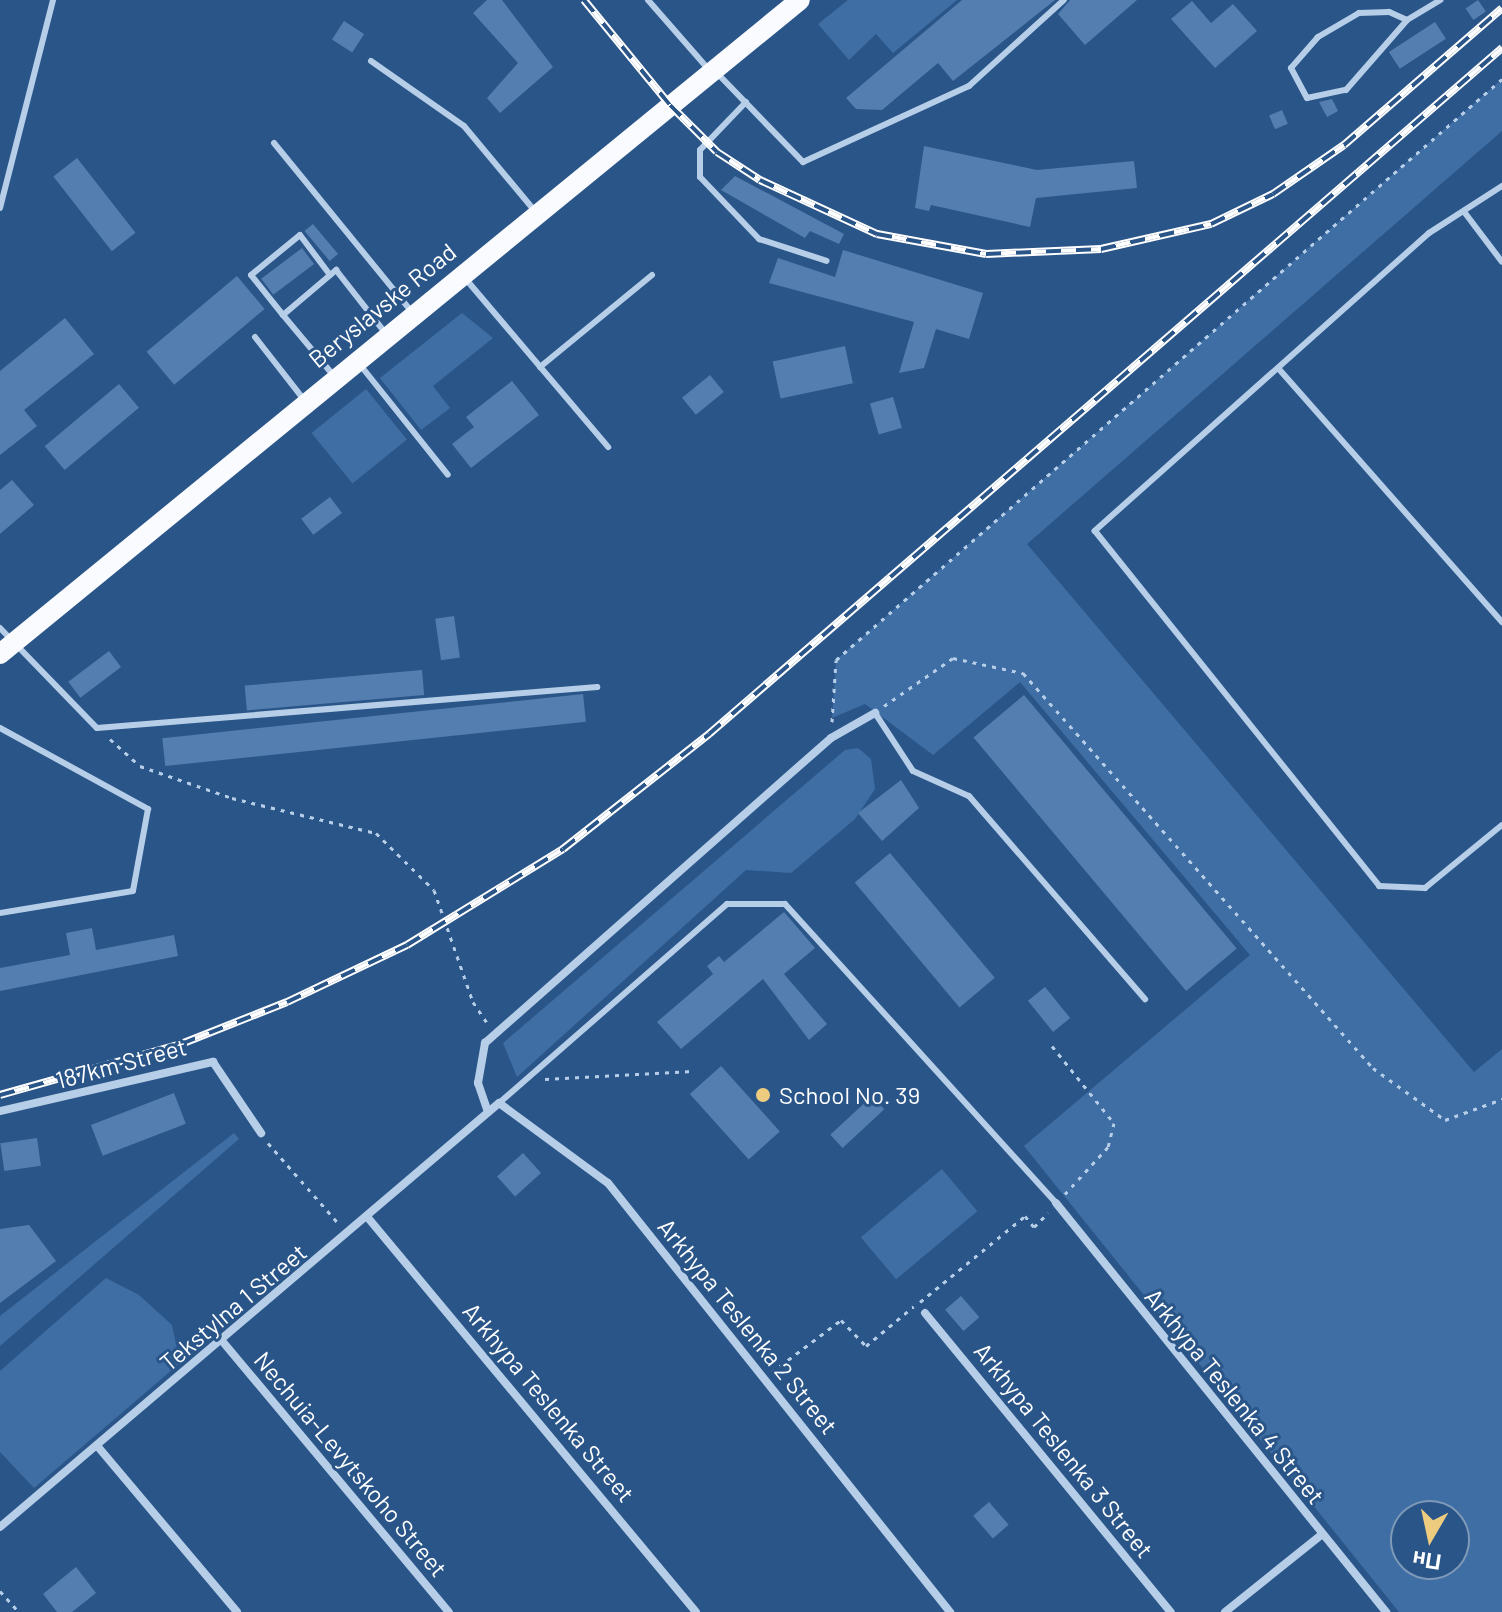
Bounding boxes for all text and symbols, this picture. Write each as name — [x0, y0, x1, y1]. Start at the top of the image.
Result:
street label: Beryslavske Road — [303, 237, 461, 373]
street label: 187km Street — [52, 1032, 190, 1094]
place label: School No. 39 — [779, 1081, 920, 1109]
marker: School No. 39 — [754, 1086, 772, 1104]
street label: Arkhypa Teslenka 2 Street — [652, 1212, 844, 1440]
street label: Tekstylna 1 Street — [154, 1237, 312, 1377]
street label: Arkhypa Teslenka 4 Street — [1139, 1282, 1331, 1510]
street label: Arkhypa Teslenka Street — [457, 1297, 641, 1507]
street label: Arkhypa Teslenka 3 Street — [968, 1337, 1160, 1563]
street label: Nechuia-Levytskoho Street — [248, 1346, 454, 1582]
north arrow — [1390, 1500, 1470, 1580]
text: Пн — [1410, 1547, 1443, 1577]

